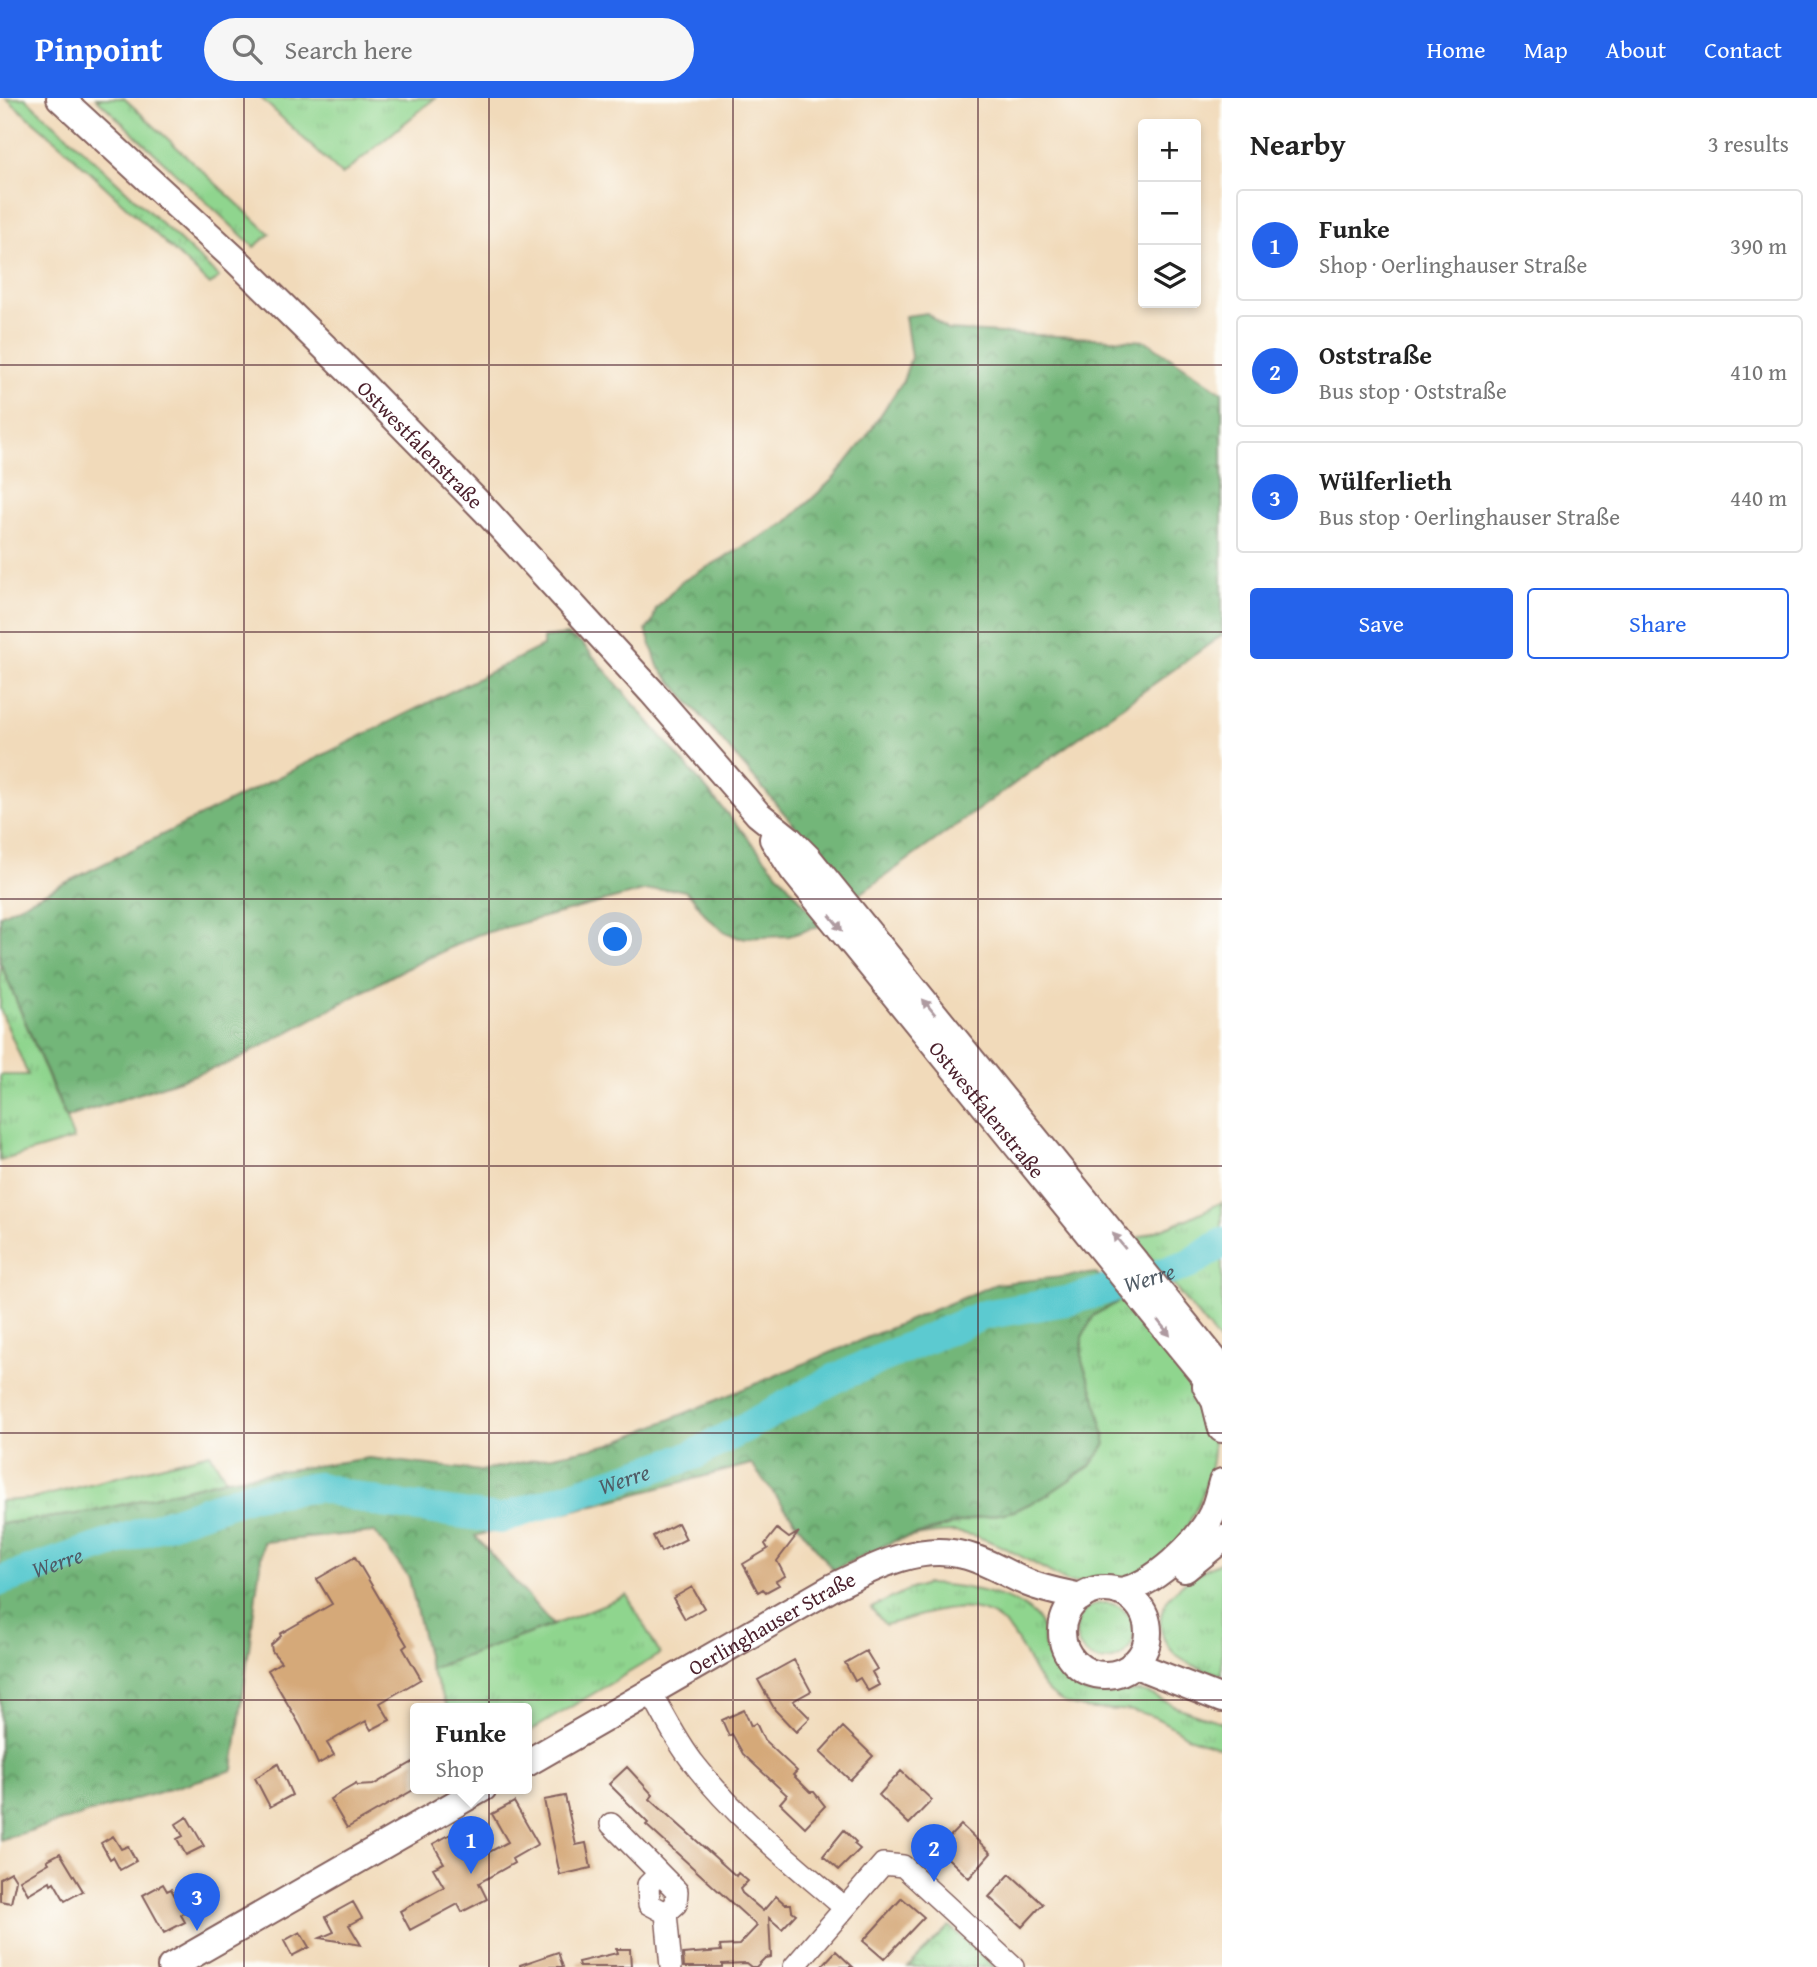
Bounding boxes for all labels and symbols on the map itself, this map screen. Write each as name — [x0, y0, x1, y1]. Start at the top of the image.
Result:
street label: Ostwestfalenstraße — [350, 373, 491, 516]
one-way arrow — [829, 913, 844, 931]
your location — [598, 922, 632, 956]
one-way arrow — [922, 999, 937, 1016]
street label: Ostwestfalenstraße — [922, 1034, 1053, 1185]
one-way arrow — [1111, 1233, 1126, 1251]
water label: Werre — [1119, 1254, 1179, 1300]
one-way arrow — [1157, 1318, 1172, 1336]
water label: Werre — [594, 1454, 654, 1502]
water label: Werre — [27, 1537, 87, 1586]
street label: Oerlinghauser Straße — [682, 1563, 860, 1683]
pin: 1 — [448, 1816, 494, 1874]
pin: 2 — [911, 1824, 957, 1882]
pin: 3 — [174, 1873, 220, 1931]

